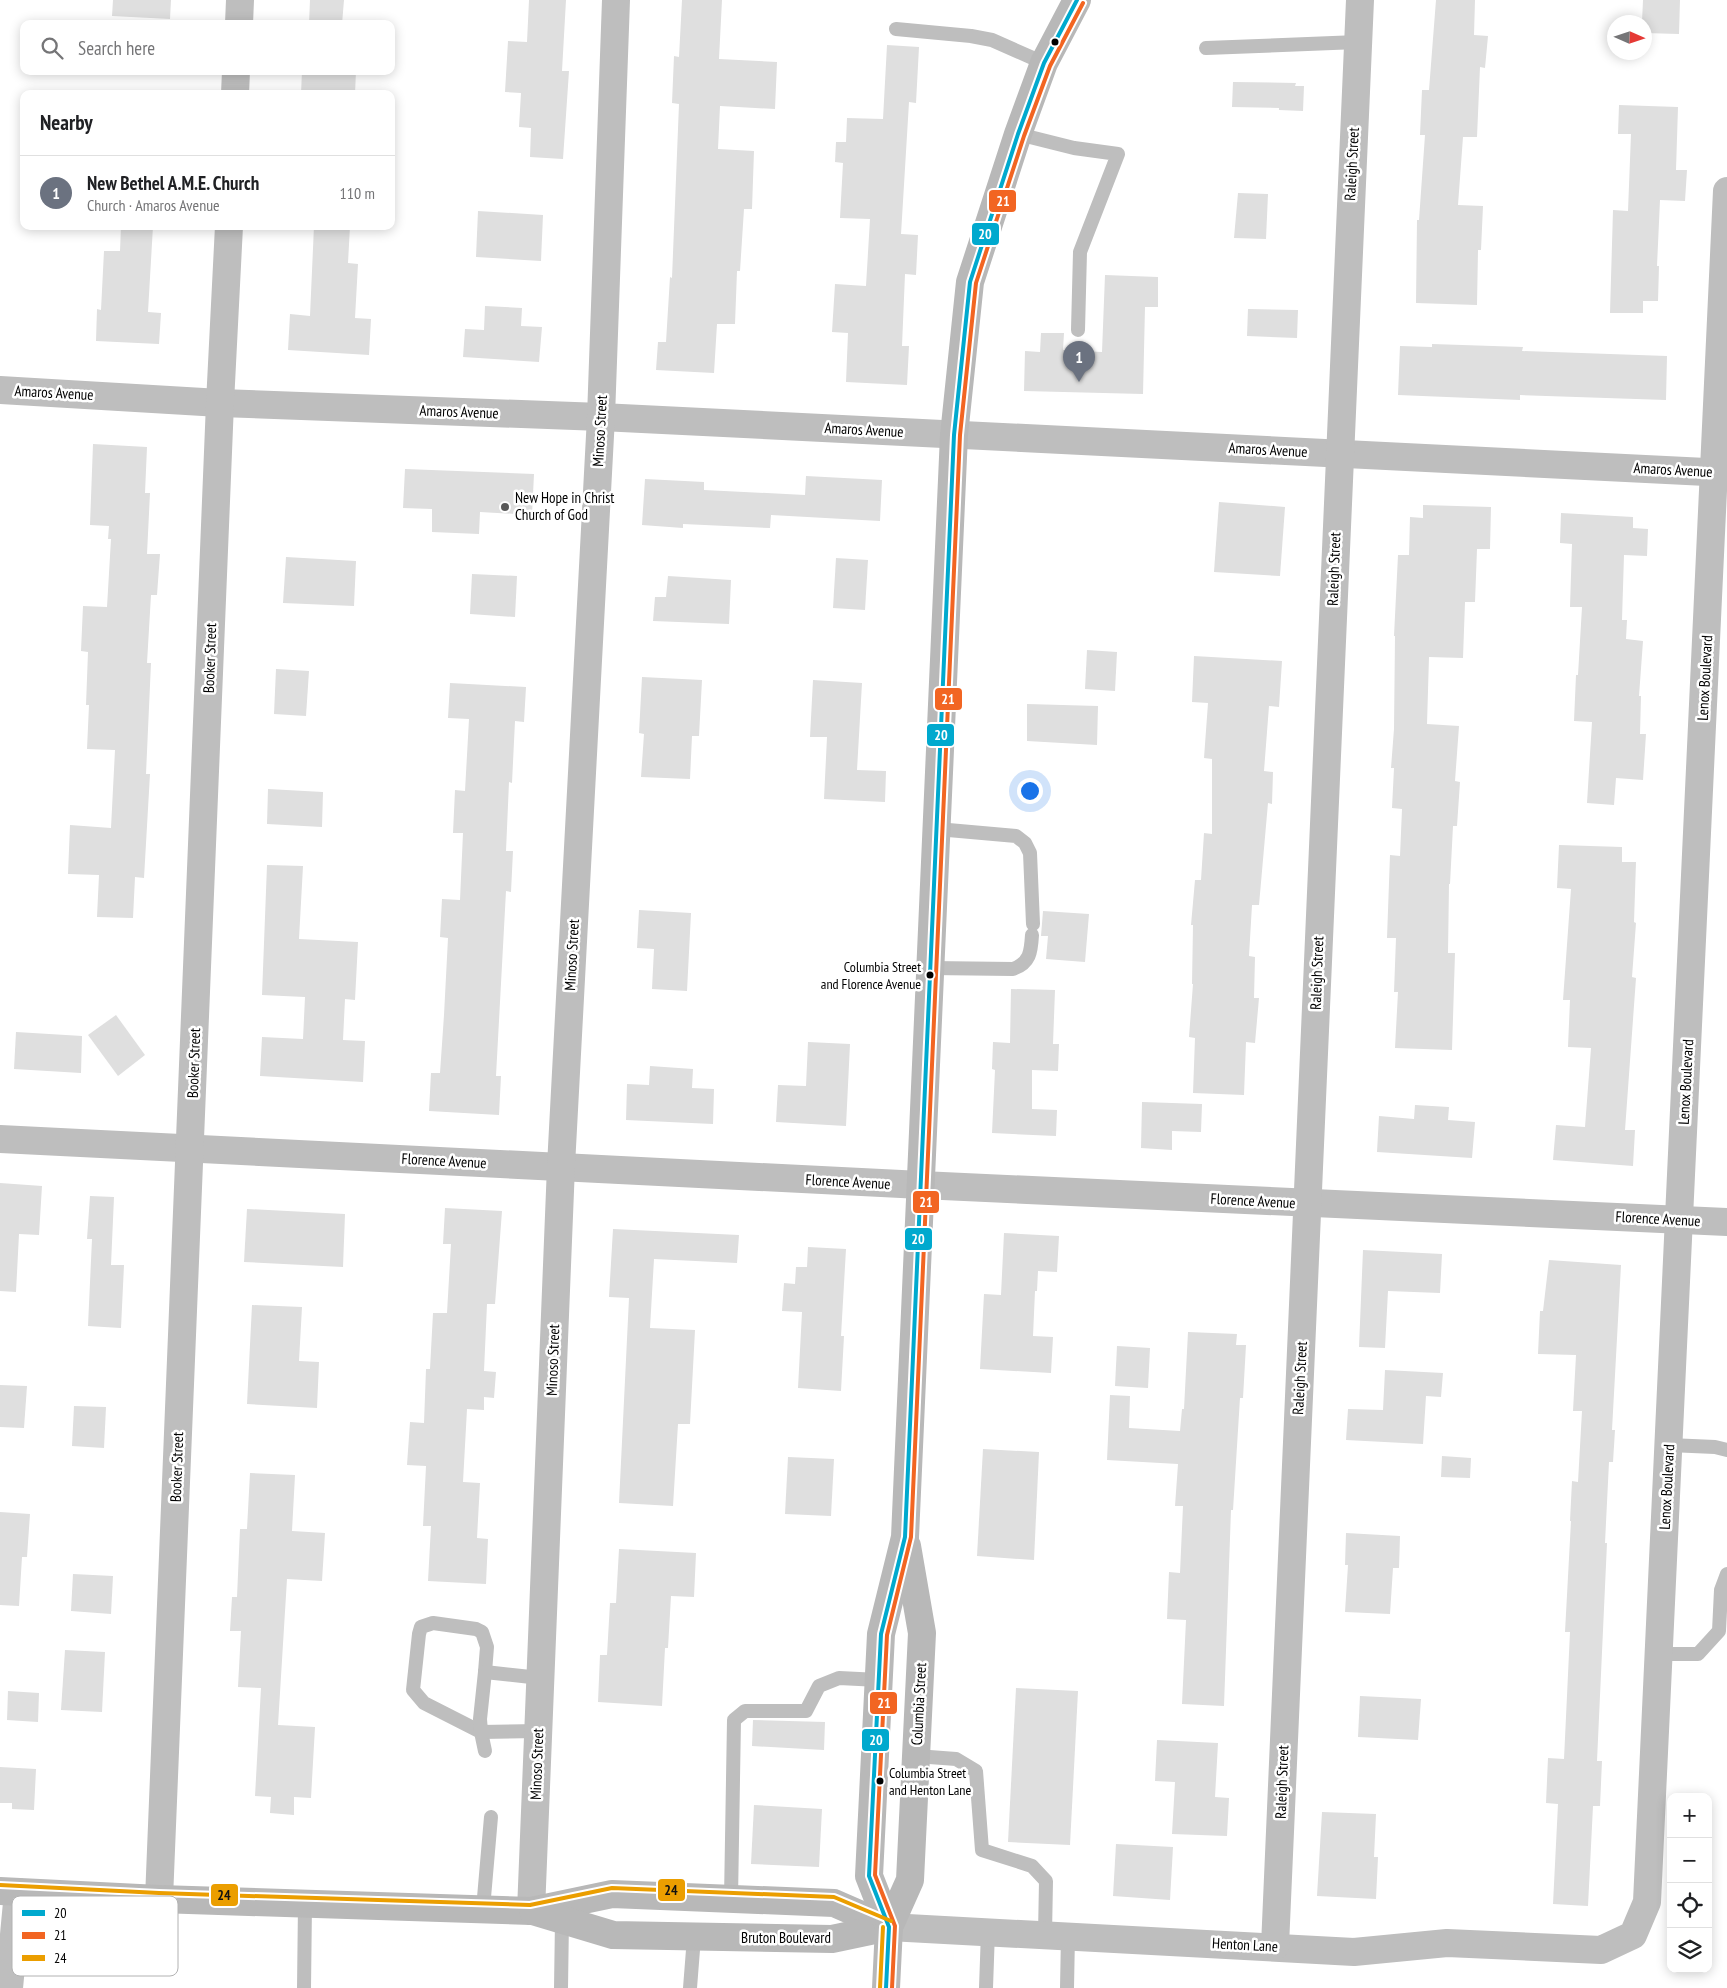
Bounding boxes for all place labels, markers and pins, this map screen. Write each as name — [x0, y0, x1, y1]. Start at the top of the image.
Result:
unlabelled marker — [1050, 37, 1060, 47]
pin: 1 — [1063, 341, 1095, 382]
place label: New Hope in Christ Church of God — [515, 488, 614, 524]
marker: New Hope in Christ Church of God — [499, 501, 511, 513]
place label: Columbia Street and Florence Avenue — [821, 958, 921, 993]
marker: Columbia Street and Florence Avenue — [925, 970, 935, 980]
place label: Columbia Street and Henton Lane — [889, 1764, 971, 1799]
marker: Columbia Street and Henton Lane — [875, 1776, 885, 1786]

